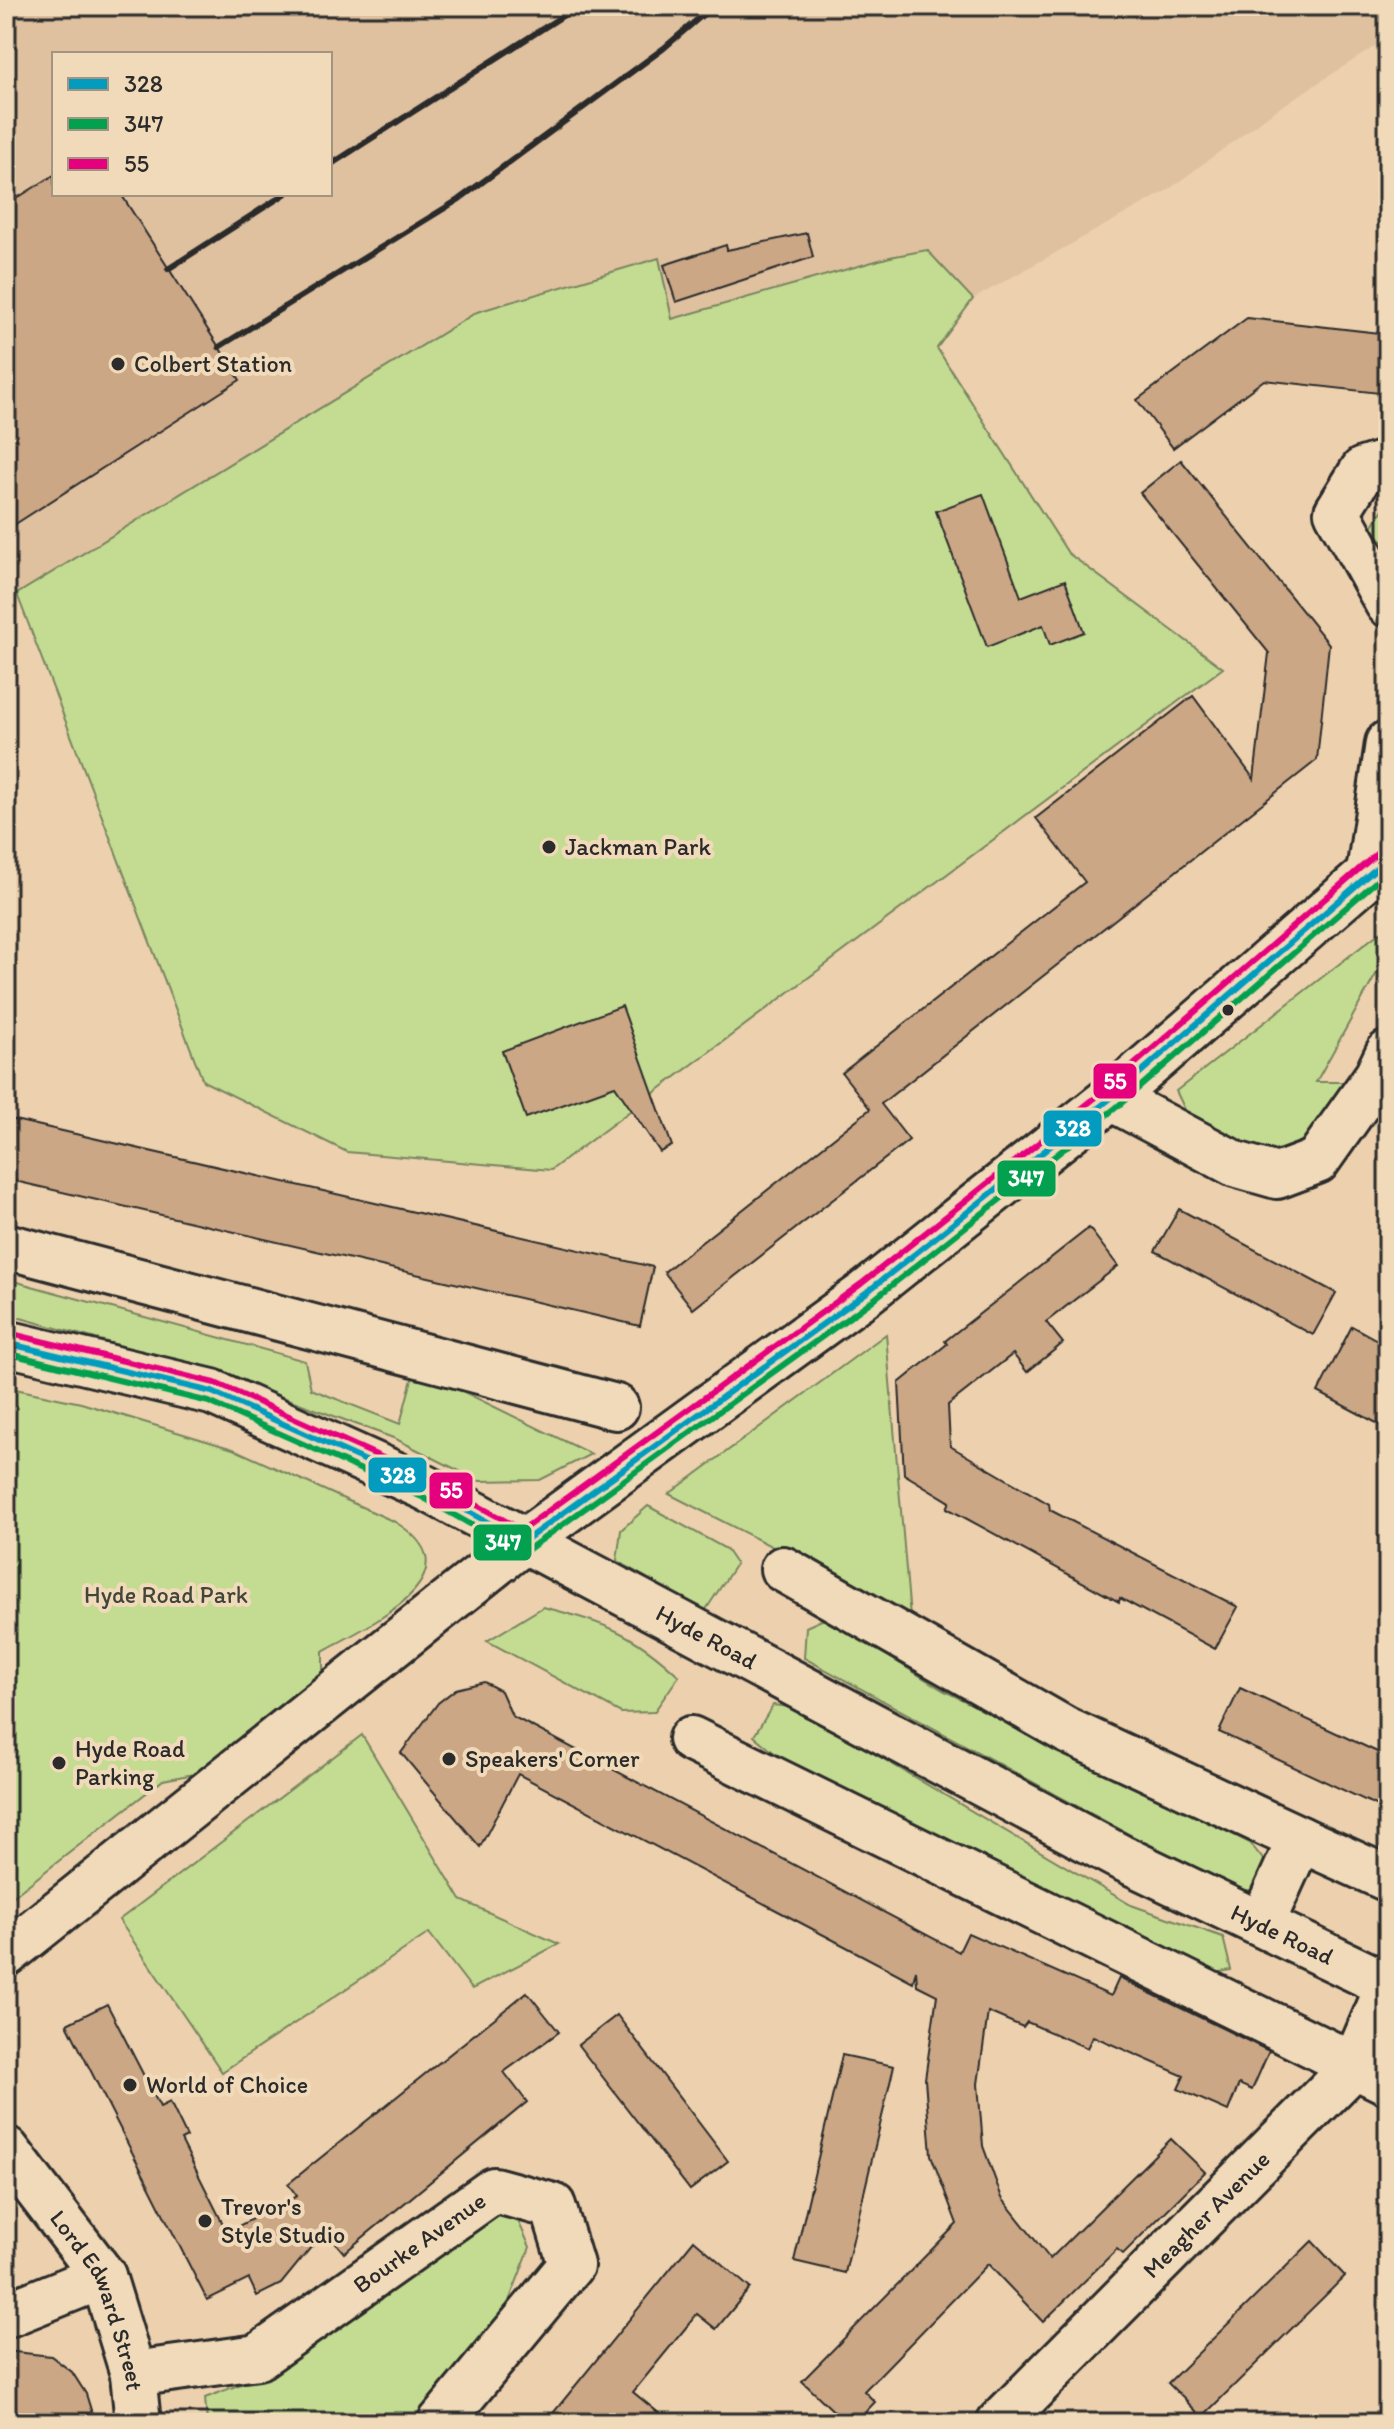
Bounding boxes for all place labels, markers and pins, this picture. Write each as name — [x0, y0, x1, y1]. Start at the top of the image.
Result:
place label: Colbert Station — [134, 349, 293, 378]
marker: Colbert Station — [109, 355, 127, 373]
place label: Jackman Park — [565, 832, 711, 861]
marker: Jackman Park — [540, 838, 558, 856]
unlabelled marker — [1220, 1002, 1236, 1018]
place label: Hyde Road Parking — [75, 1734, 185, 1791]
place label: Speakers' Corner — [465, 1744, 640, 1773]
marker: Speakers' Corner — [440, 1750, 458, 1768]
marker: Hyde Road Parking — [50, 1754, 68, 1772]
place label: World of Choice — [146, 2070, 308, 2099]
marker: World of Choice — [121, 2076, 139, 2094]
place label: Trevor's Style Studio — [221, 2192, 345, 2249]
marker: Trevor's Style Studio — [196, 2212, 214, 2230]

